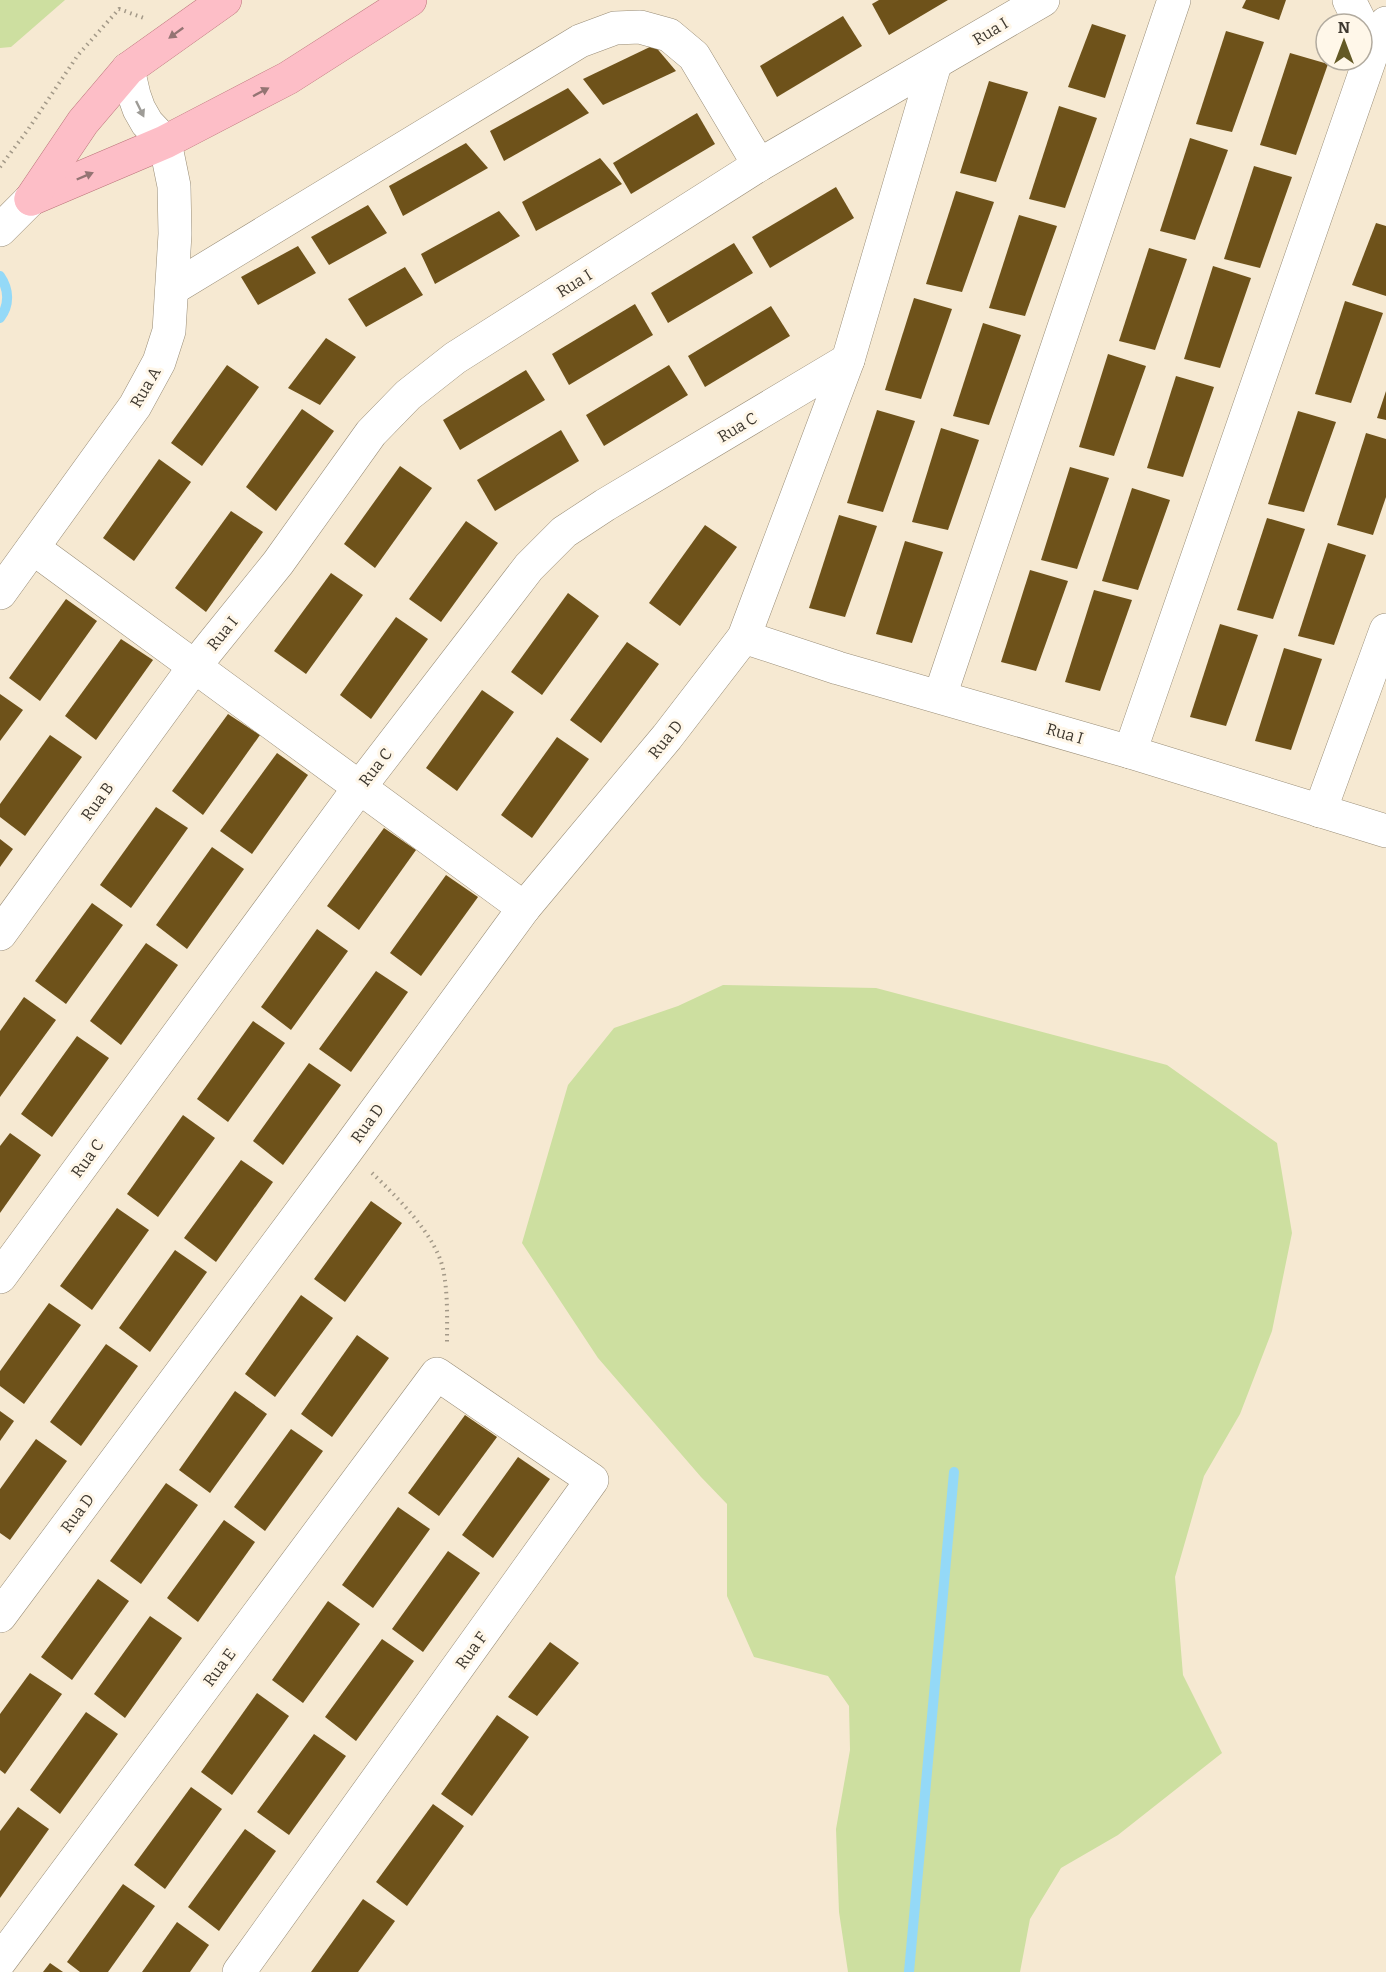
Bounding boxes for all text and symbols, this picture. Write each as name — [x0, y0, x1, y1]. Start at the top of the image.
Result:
north arrow — [1314, 12, 1374, 72]
street label: Rua I — [969, 14, 1011, 49]
text: N — [1338, 18, 1350, 37]
one-way arrow — [169, 27, 185, 39]
one-way arrow — [252, 88, 269, 97]
one-way arrow — [135, 101, 145, 118]
one-way arrow — [76, 171, 94, 181]
street label: Rua I — [553, 265, 595, 301]
street label: Rua A — [126, 363, 165, 411]
street label: Rua C — [714, 408, 760, 447]
street label: Rua I — [203, 613, 242, 654]
street label: Rua D — [644, 716, 686, 762]
street label: Rua I — [1044, 719, 1086, 748]
street label: Rua C — [355, 745, 396, 790]
street label: Rua B — [77, 779, 118, 824]
street label: Rua D — [347, 1100, 388, 1147]
street label: Rua C — [67, 1136, 108, 1181]
street label: Rua D — [57, 1490, 98, 1536]
street label: Rua F — [452, 1628, 491, 1673]
street label: Rua E — [199, 1645, 240, 1690]

